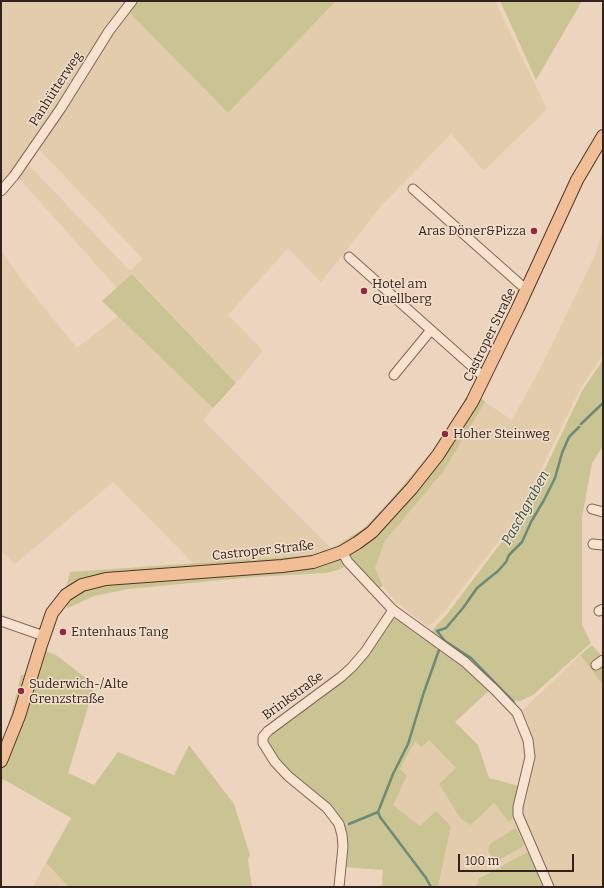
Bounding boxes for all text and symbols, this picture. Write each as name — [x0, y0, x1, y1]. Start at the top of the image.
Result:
street label: Panhütterweg — [26, 49, 86, 129]
place label: Aras Döner&Pizza — [418, 223, 526, 239]
marker: Aras Döner&Pizza — [529, 226, 539, 236]
place label: Hotel am Quellberg — [372, 276, 432, 307]
marker: Hotel am Quellberg — [359, 286, 369, 296]
street label: Castroper Straße — [461, 286, 519, 384]
place label: Hoher Steinweg — [453, 426, 550, 442]
marker: Hoher Steinweg — [440, 429, 450, 439]
water label: Paschgraben — [499, 468, 553, 548]
street label: Castroper Straße — [211, 538, 315, 564]
place label: Entenhaus Tang — [71, 624, 169, 640]
marker: Entenhaus Tang — [58, 627, 68, 637]
street label: Brinkstraße — [259, 669, 327, 723]
place label: Suderwich-/Alte Grenzstraße — [29, 676, 128, 707]
marker: Suderwich-/Alte Grenzstraße — [16, 686, 26, 696]
scale bar — [460, 846, 576, 872]
text: 100 m — [465, 854, 499, 868]

